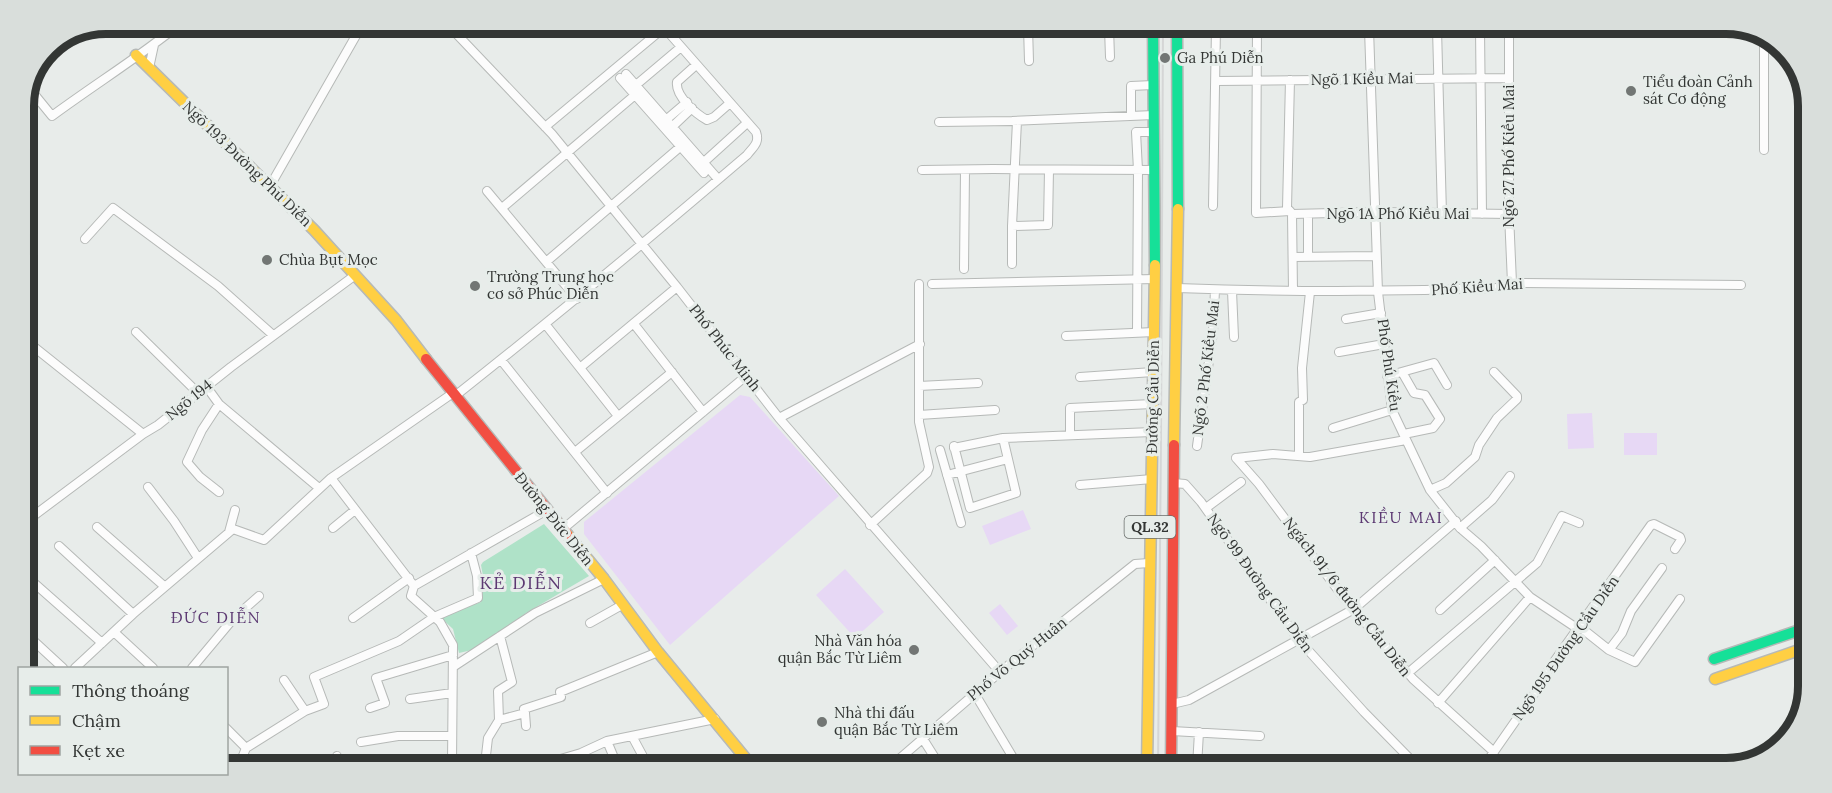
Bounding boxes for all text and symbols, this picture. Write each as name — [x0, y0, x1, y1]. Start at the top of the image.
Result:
place label: Ga Phú Diễn — [1177, 48, 1264, 67]
marker: Ga Phú Diễn — [1158, 51, 1172, 65]
street label: Ngõ 1 Kiều Mai — [1310, 68, 1414, 89]
place label: Tiểu đoàn Cảnh sát Cơ động — [1643, 72, 1753, 108]
street label: Ngõ 27 Phố Kiều Mai — [1499, 84, 1518, 228]
marker: Tiểu đoàn Cảnh sát Cơ động — [1624, 84, 1638, 98]
street label: Ngõ 193 Đường Phú Diễn — [179, 97, 316, 230]
street label: Ngõ 1A Phố Kiều Mai — [1326, 204, 1470, 223]
place label: Chùa Bụt Mọc — [279, 250, 378, 269]
marker: Chùa Bụt Mọc — [260, 253, 274, 267]
place label: Trường Trung học cơ sở Phúc Diễn — [487, 267, 614, 303]
street label: Phố Kiều Mai — [1430, 274, 1523, 299]
marker: Trường Trung học cơ sở Phúc Diễn — [468, 279, 482, 293]
street label: Ngõ 2 Phố Kiều Mai — [1188, 299, 1223, 437]
street label: Phố Phúc Minh — [685, 300, 765, 395]
street label: Phố Phú Kiều — [1374, 317, 1405, 412]
street label: Đường Cầu Diễn — [1142, 340, 1163, 454]
street label: Ngõ 194 — [162, 375, 216, 424]
street label: Đường Đức Diễn — [511, 468, 598, 569]
district label: KIỀU MAI — [1359, 506, 1443, 527]
street label: Ngõ 99 Đường Cầu Diễn — [1203, 509, 1317, 656]
street label: Ngách 91/6 đường Cầu Diễn — [1279, 513, 1415, 681]
road number: QL.32 — [1124, 516, 1176, 538]
district label: KẺ DIỄN — [480, 571, 562, 594]
street label: Ngõ 195 Đường Cầu Diễn — [1508, 572, 1623, 724]
district label: ĐỨC DIỄN — [171, 607, 261, 627]
street label: Phố Võ Quý Huân — [963, 613, 1070, 705]
place label: Nhà Văn hóa quận Bắc Từ Liêm — [778, 631, 902, 667]
marker: Nhà Văn hóa quận Bắc Từ Liêm — [907, 643, 921, 657]
legend — [18, 667, 228, 775]
text: Thông thoáng — [72, 679, 190, 702]
place label: Nhà thi đấu quận Bắc Từ Liêm — [834, 703, 958, 739]
text: Chậm — [72, 709, 121, 732]
marker: Nhà thi đấu quận Bắc Từ Liêm — [815, 715, 829, 729]
text: Kẹt xe — [72, 739, 125, 762]

